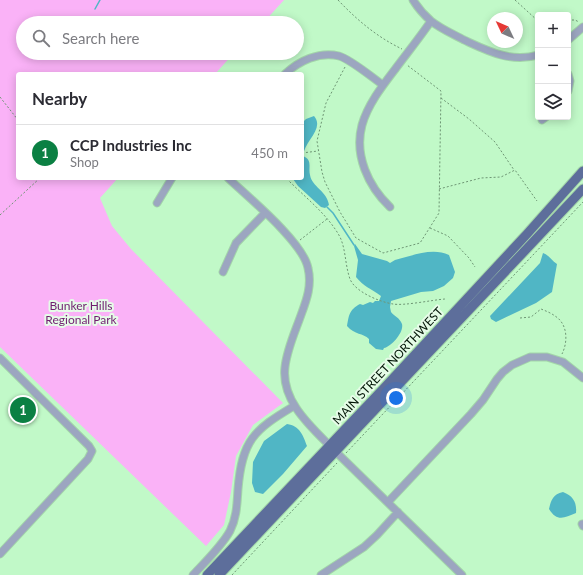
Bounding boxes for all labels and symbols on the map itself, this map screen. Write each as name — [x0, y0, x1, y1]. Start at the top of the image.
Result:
north arrow — [487, 12, 523, 48]
park label: Bunker Hills Regional Park — [45, 298, 118, 327]
street label: MAIN STREET NORTHWEST — [329, 304, 446, 427]
your location — [386, 388, 406, 408]
pin: 1 — [10, 395, 36, 425]

